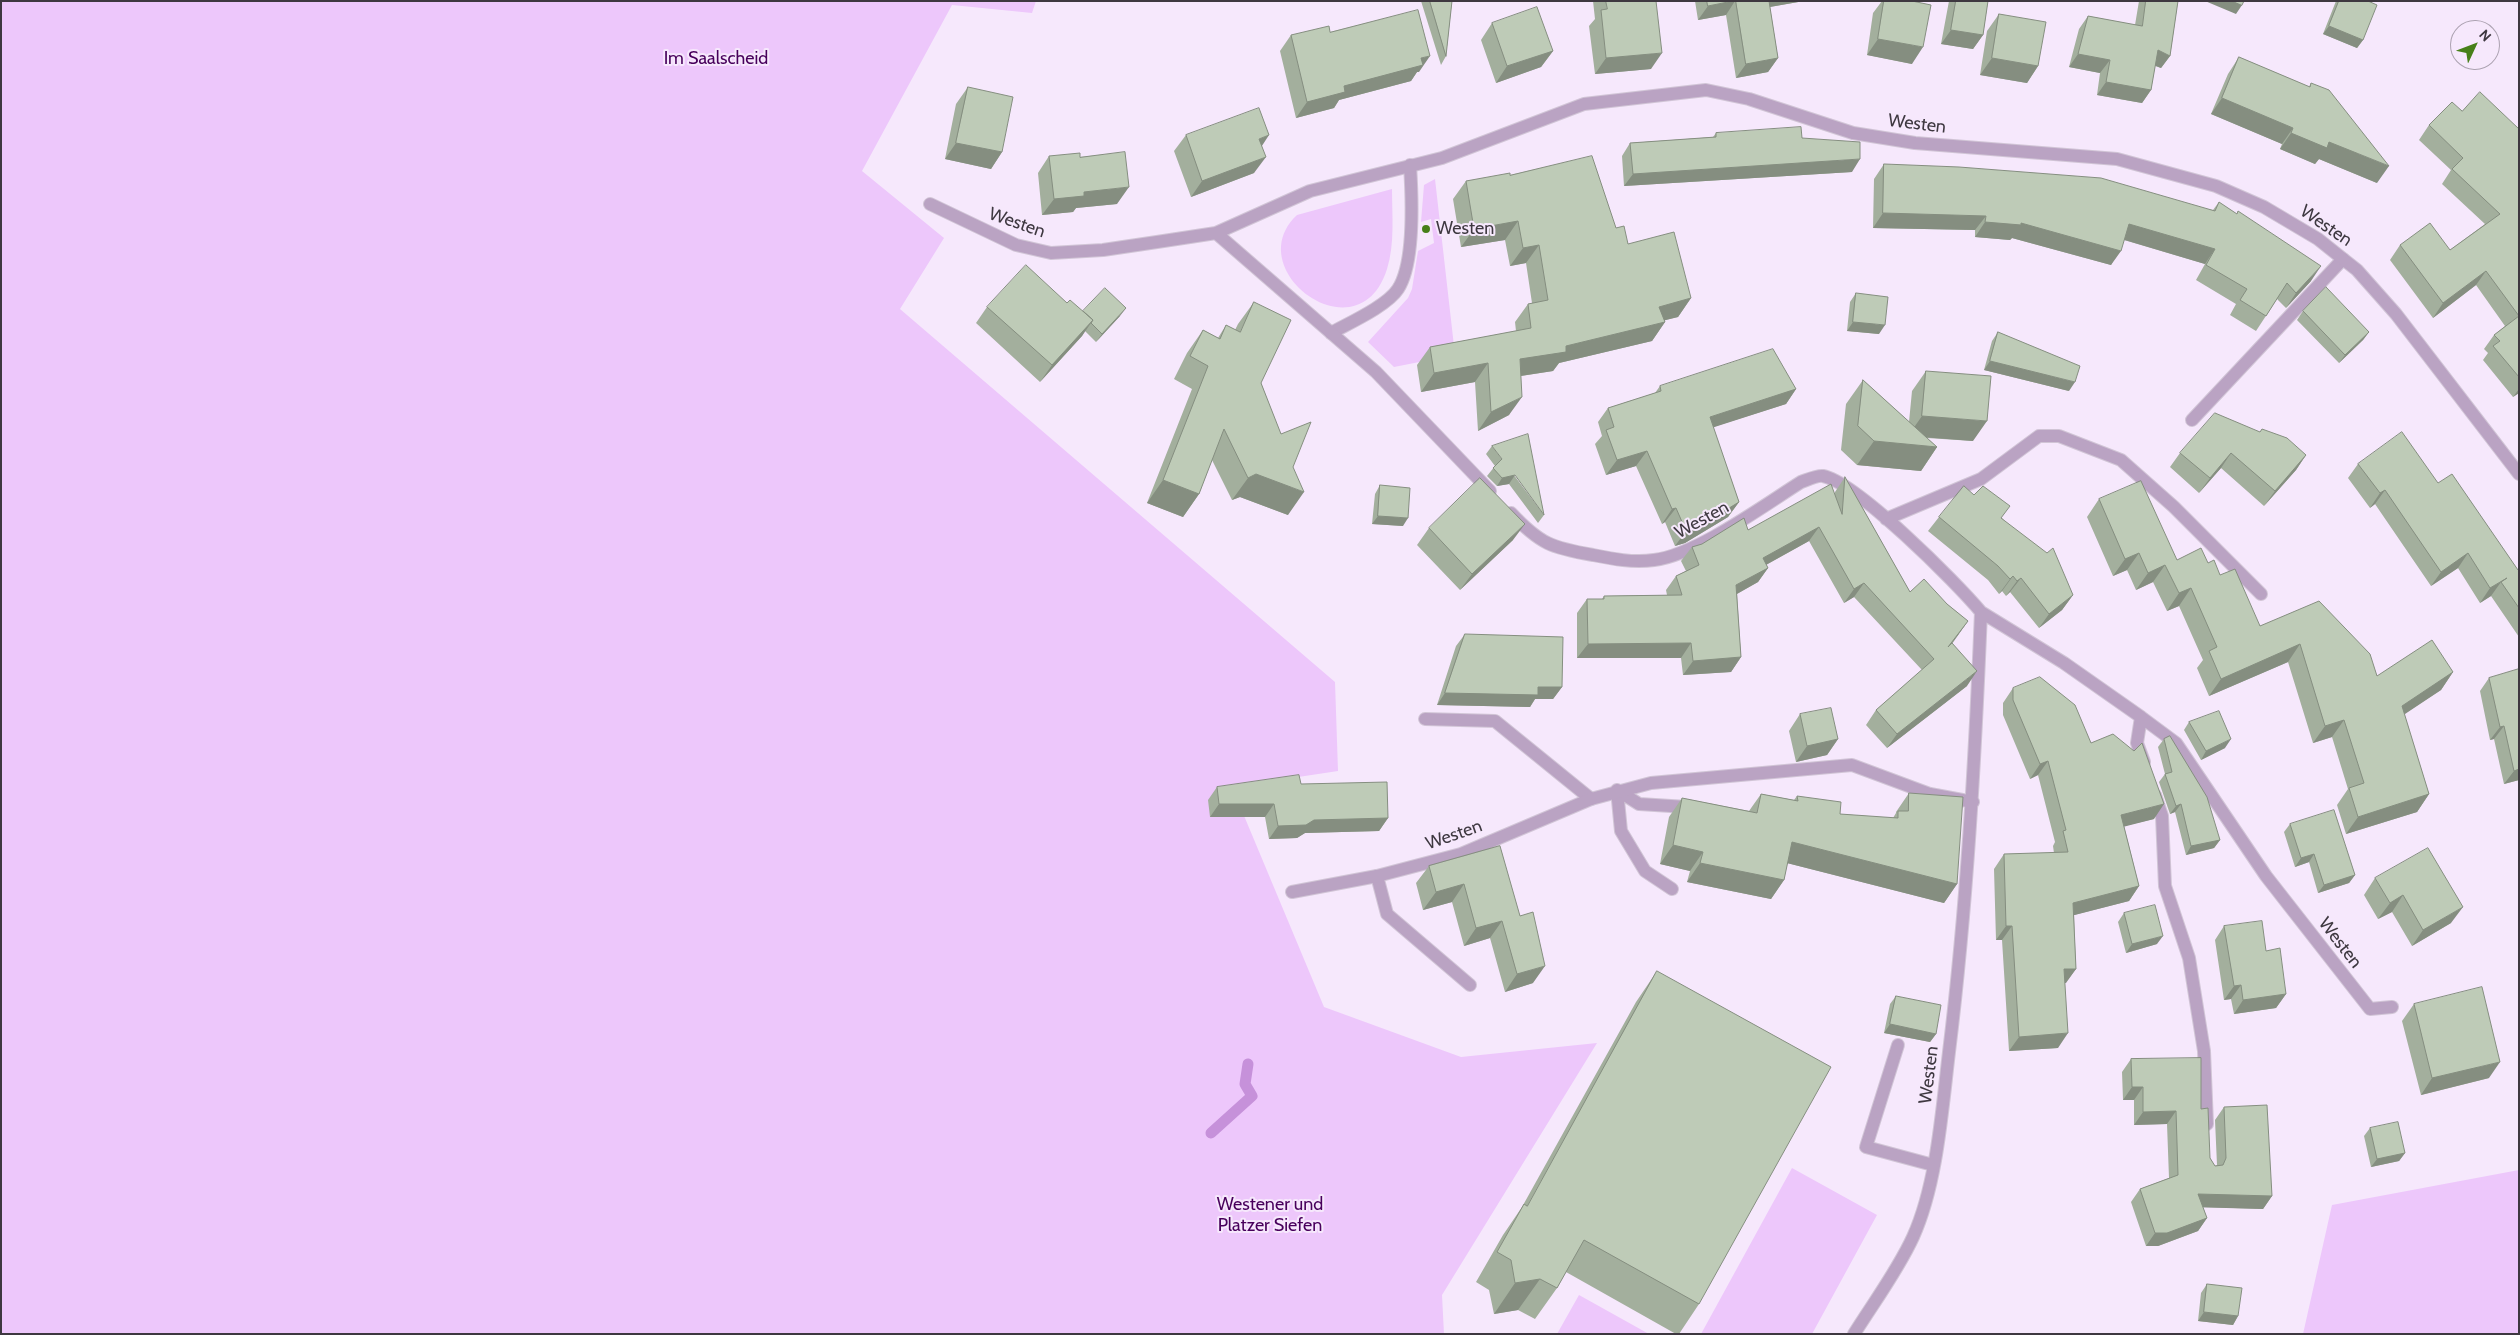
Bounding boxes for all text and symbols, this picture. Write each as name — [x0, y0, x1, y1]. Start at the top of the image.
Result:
north arrow — [2450, 20, 2500, 70]
text: N — [2475, 26, 2495, 45]
park label: Im Saalscheid — [664, 48, 768, 70]
street label: Westen — [1887, 110, 1947, 138]
street label: Westen — [2296, 201, 2356, 251]
street label: Westen — [986, 203, 1048, 243]
place label: Westen — [1436, 218, 1494, 240]
marker: Westen — [1420, 223, 1432, 235]
street label: Westen — [1671, 496, 1733, 544]
street label: Westen — [1423, 815, 1485, 855]
street label: Westen — [2314, 913, 2366, 973]
street label: Westen — [1915, 1045, 1943, 1105]
park label: Westener und Platzer Siefen — [1217, 1194, 1323, 1236]

